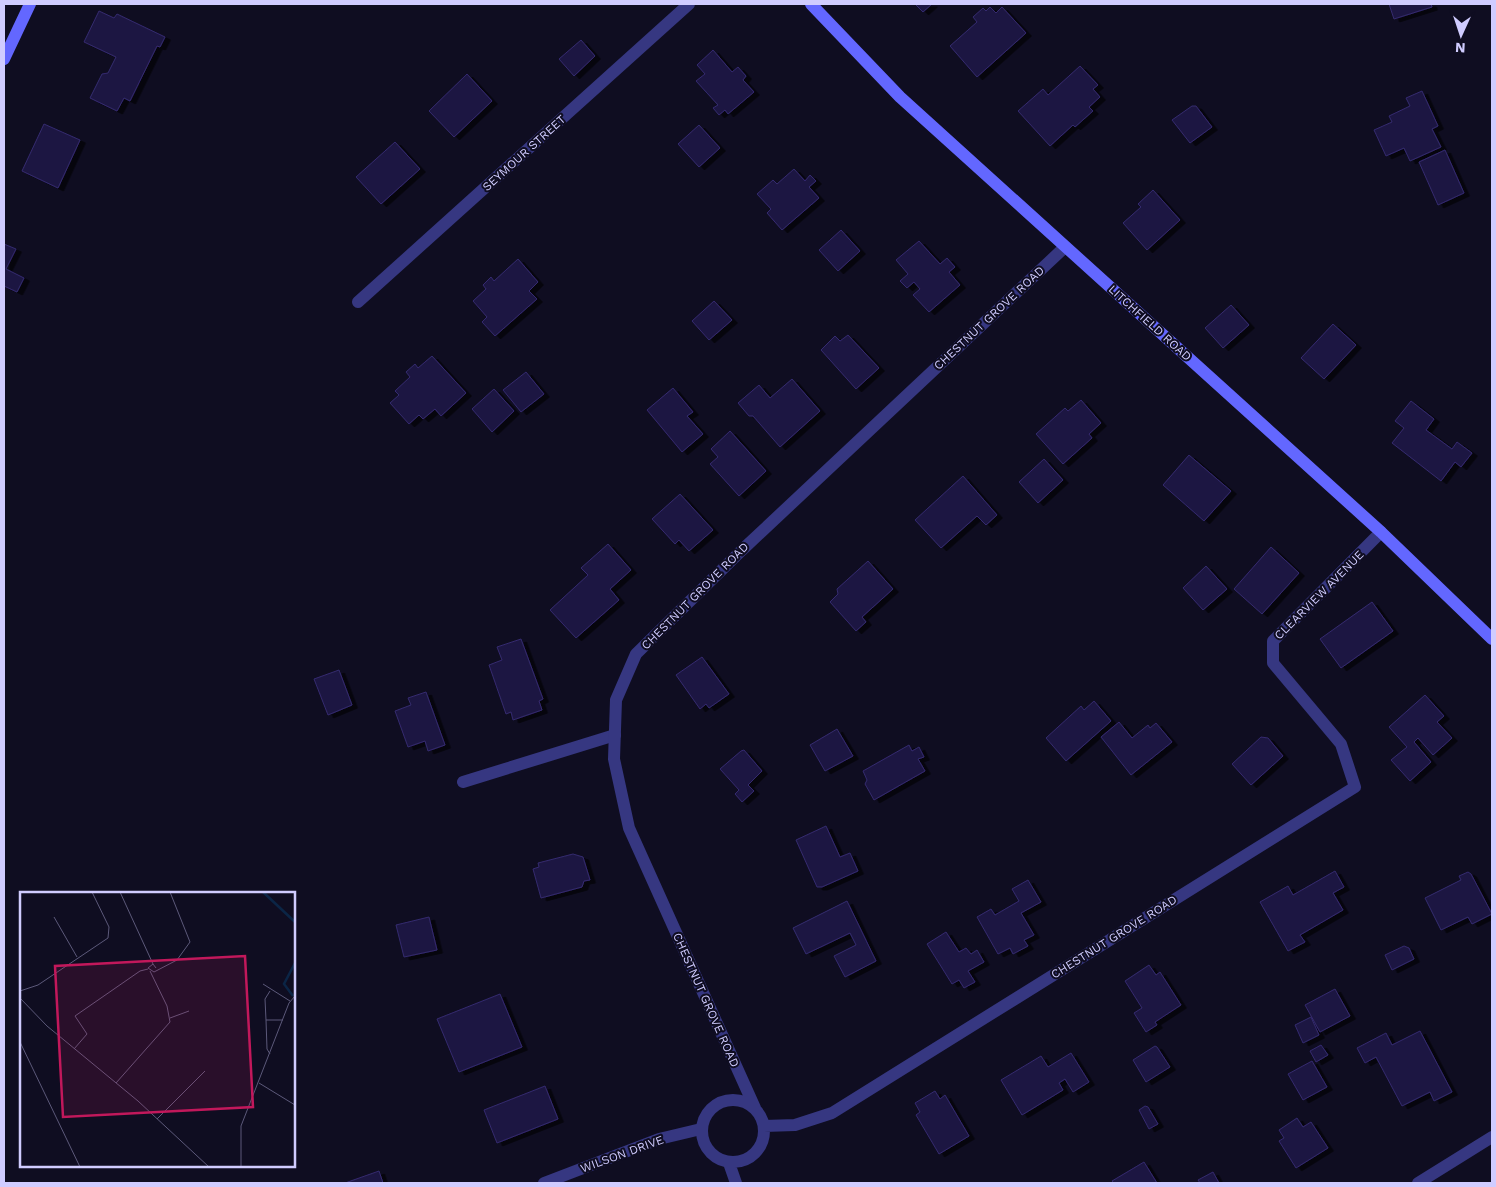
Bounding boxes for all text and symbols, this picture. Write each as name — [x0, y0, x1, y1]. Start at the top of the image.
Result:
north arrow — [1436, 10, 1486, 60]
text: N — [1455, 40, 1466, 56]
street label: SEYMOUR STREET — [480, 112, 568, 194]
street label: CHESTNUT GROVE ROAD — [931, 263, 1047, 373]
street label: LITCHFIELD ROAD — [1106, 282, 1194, 364]
street label: CHESTNUT GROVE ROAD — [639, 540, 751, 652]
street label: CLEARVIEW AVENUE — [1272, 547, 1367, 642]
inset map — [20, 892, 295, 1167]
street label: CHESTNUT GROVE ROAD — [1049, 892, 1179, 982]
street label: CHESTNUT GROVE ROAD — [670, 931, 742, 1069]
street label: WILSON DRIVE — [579, 1132, 666, 1176]

